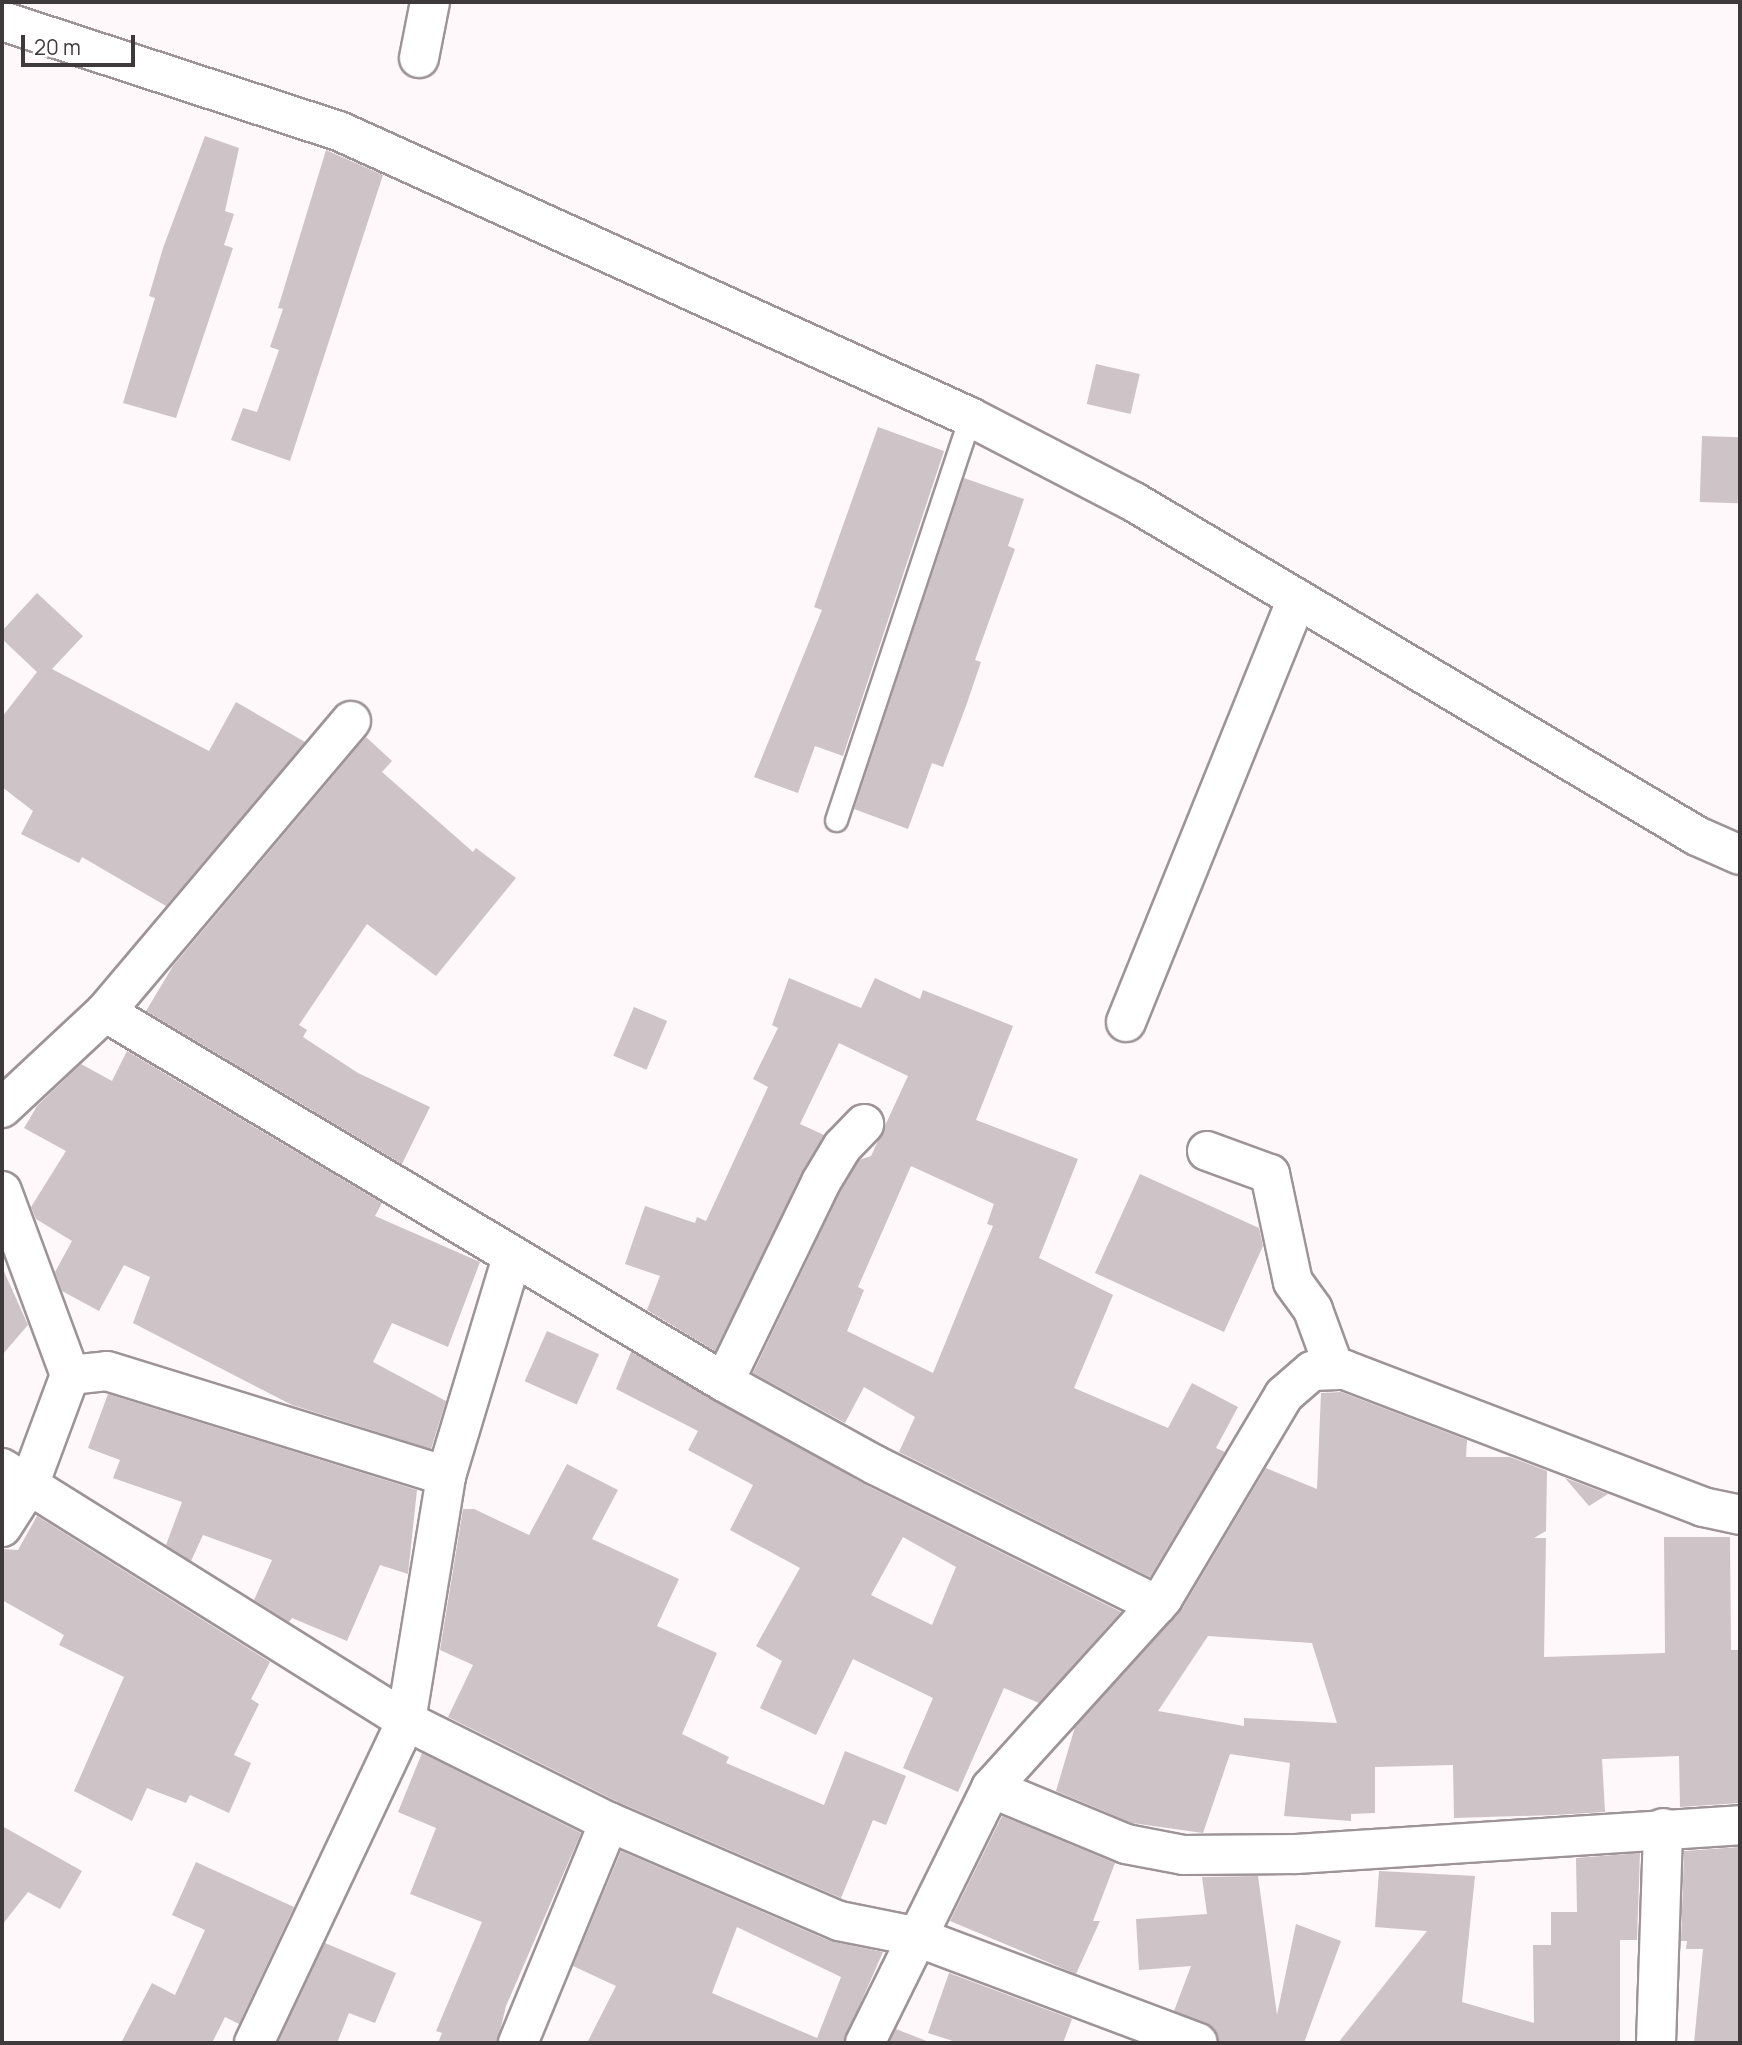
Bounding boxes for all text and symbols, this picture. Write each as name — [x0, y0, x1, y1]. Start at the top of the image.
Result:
scale bar — [24, 21, 138, 65]
text: 20 m — [34, 33, 81, 61]

